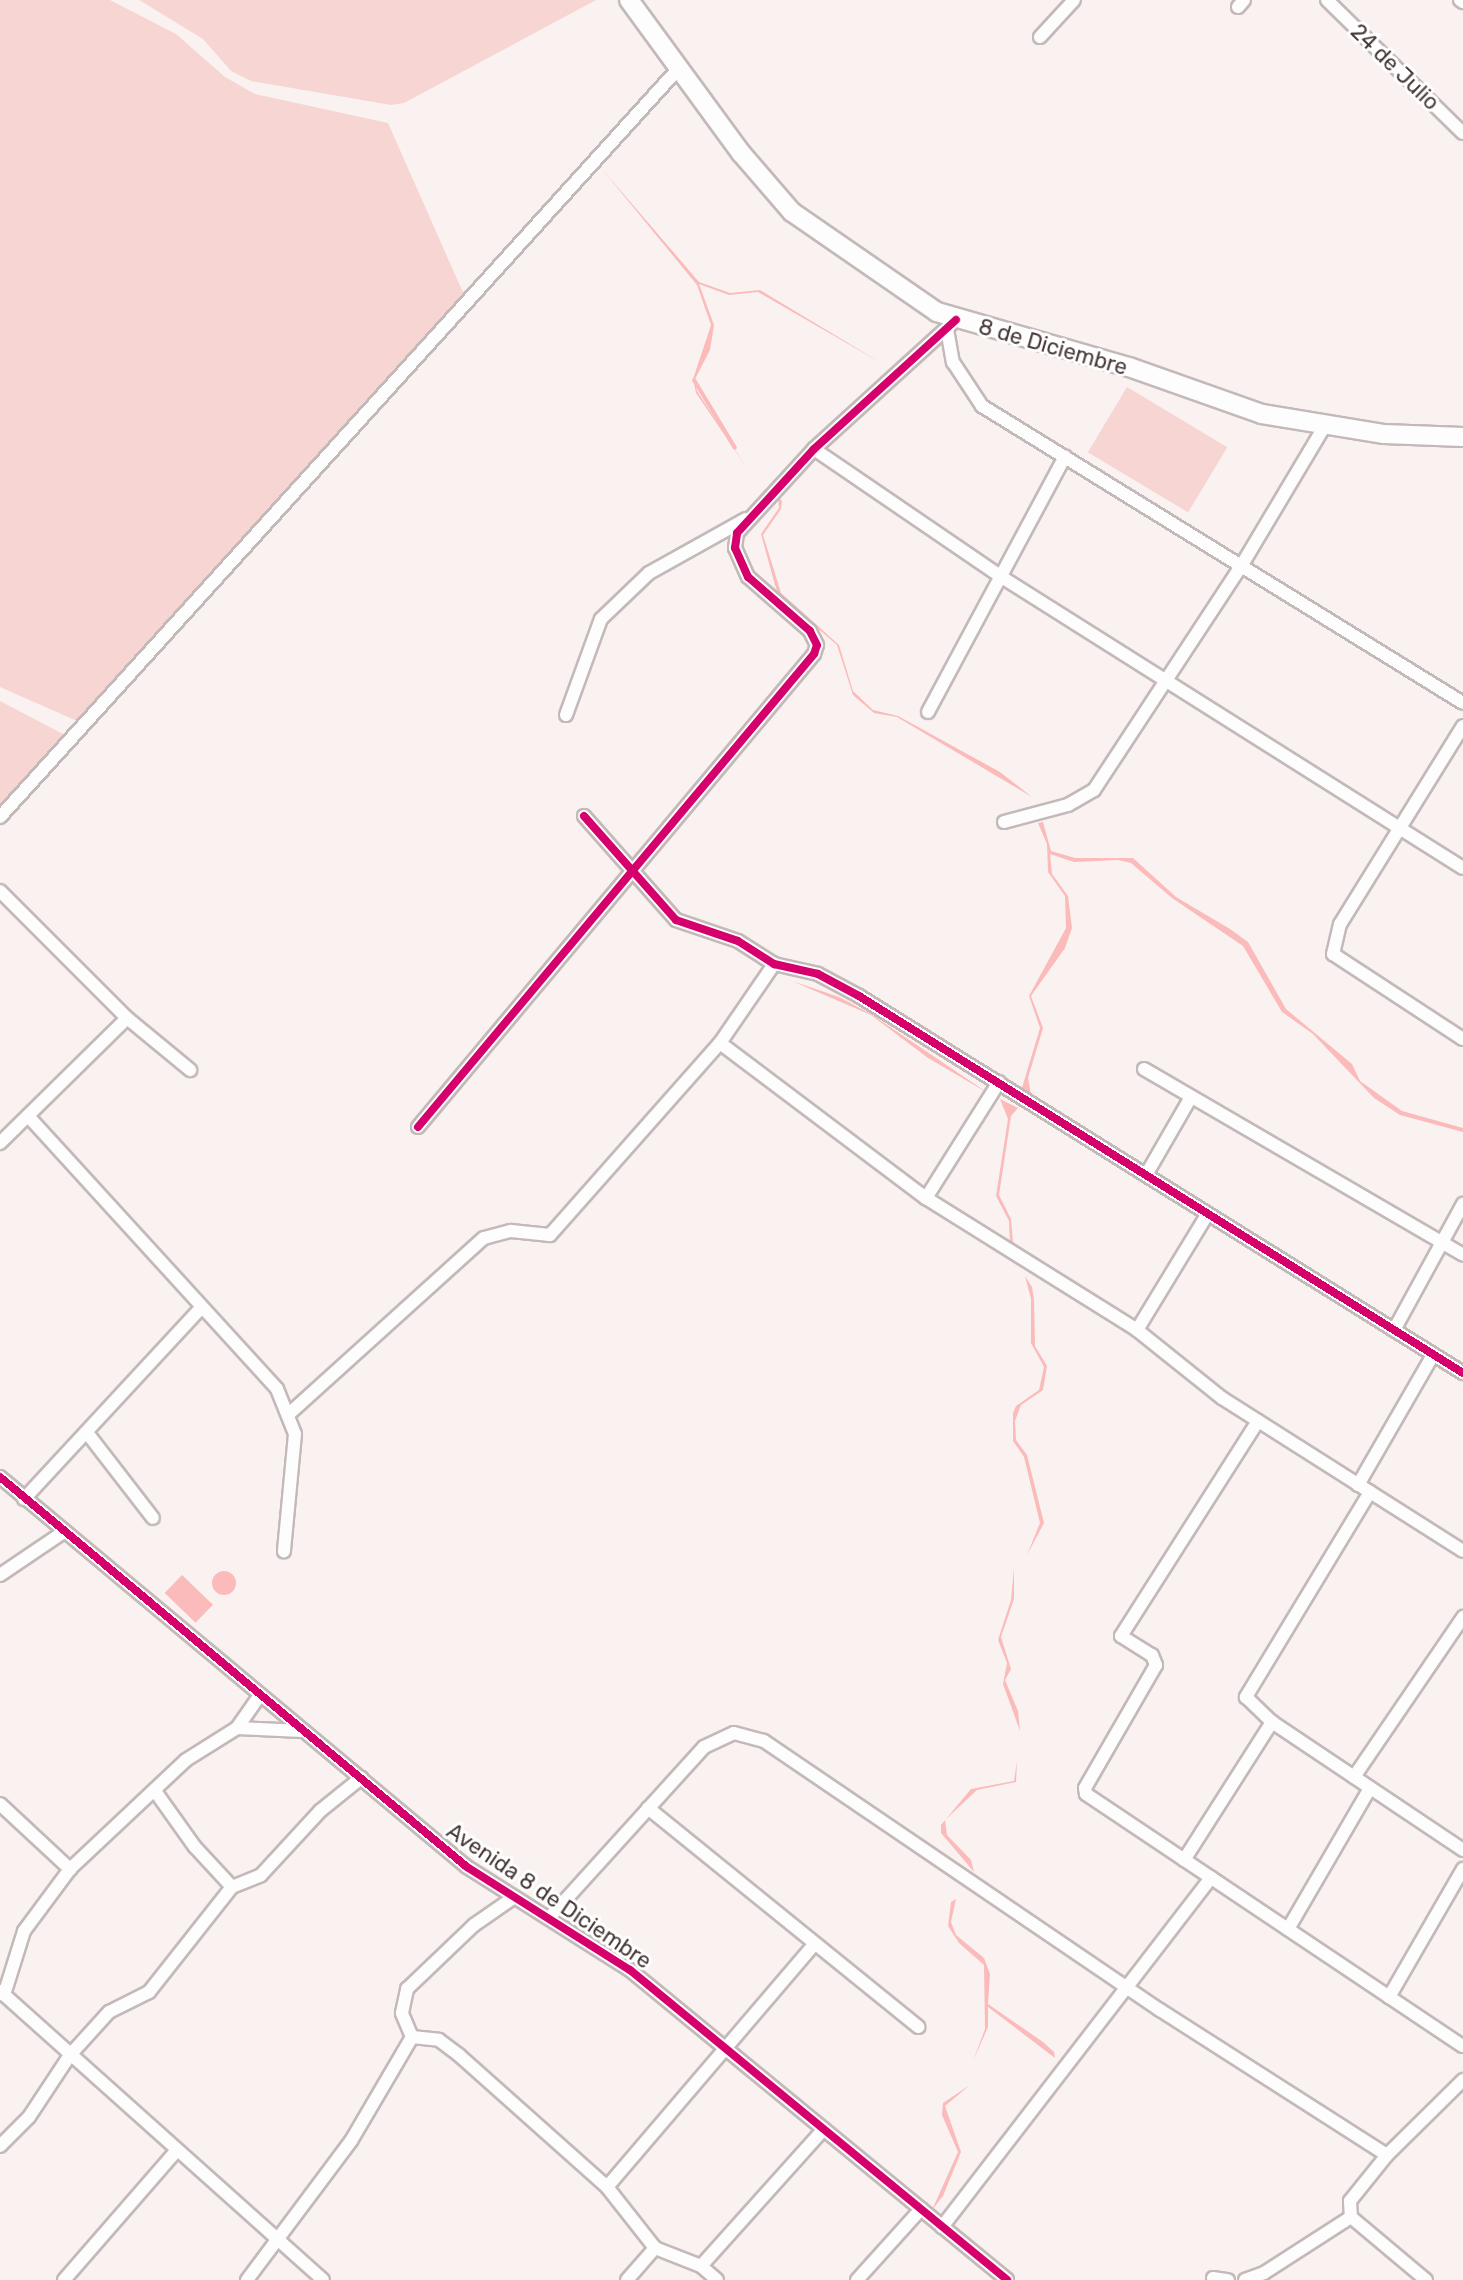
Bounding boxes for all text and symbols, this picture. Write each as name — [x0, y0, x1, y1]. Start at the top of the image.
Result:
street label: 24 de Julio — [1345, 18, 1445, 116]
street label: 8 de Diciembre — [976, 313, 1130, 381]
street label: Avenida 8 de Diciembre — [442, 1818, 656, 1974]

